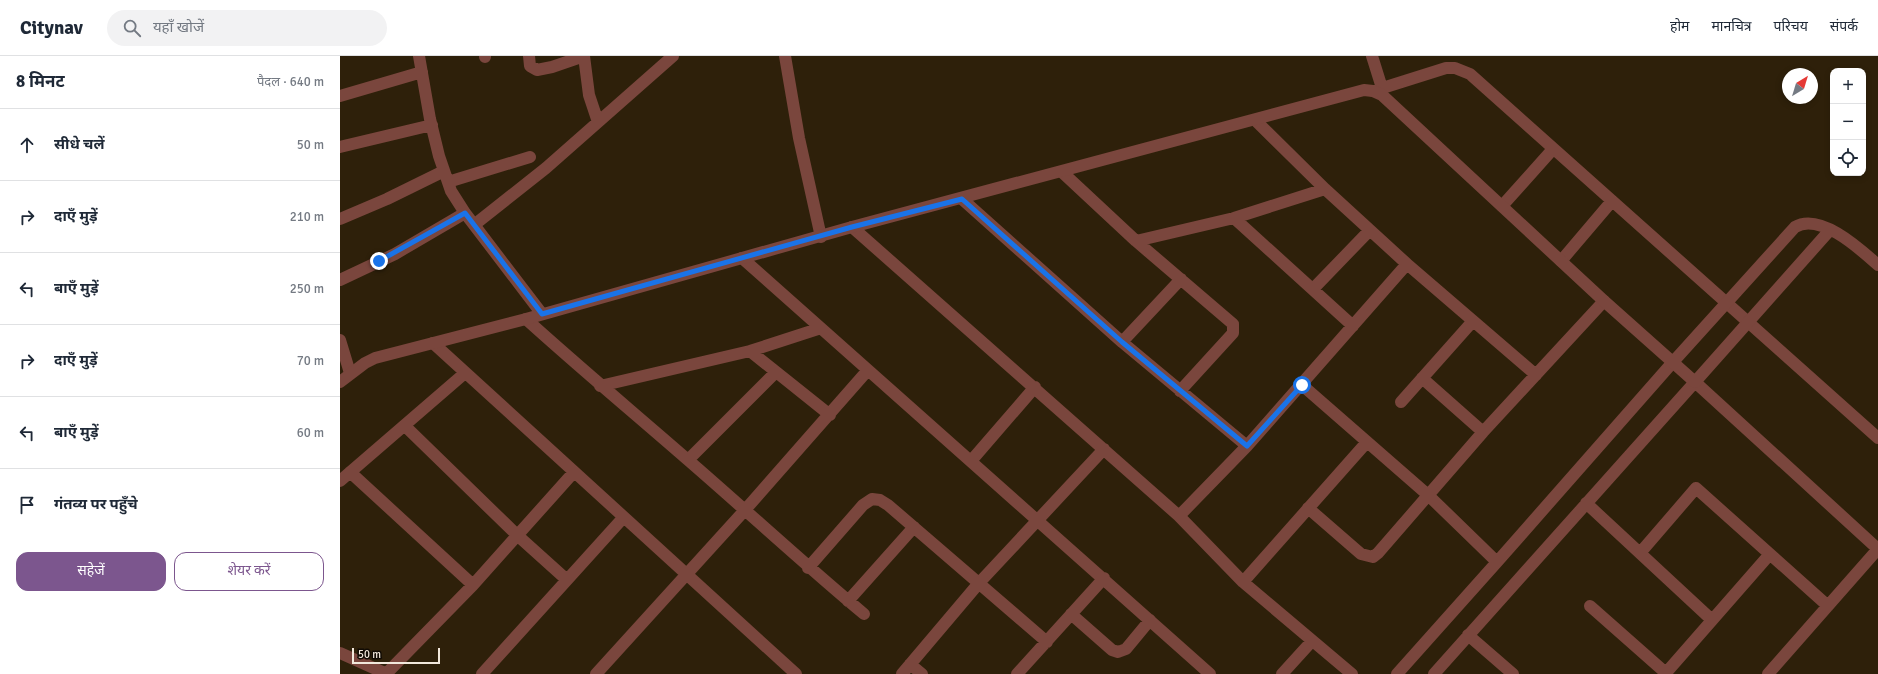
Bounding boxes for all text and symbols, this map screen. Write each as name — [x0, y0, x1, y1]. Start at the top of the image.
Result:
search box — [107, 10, 387, 46]
text: Citynav — [20, 16, 83, 40]
icon: search — [121, 17, 143, 39]
text: यहाँ खोजें — [153, 18, 204, 36]
text: होम — [1670, 18, 1689, 35]
text: मानचित्र — [1711, 18, 1752, 35]
text: परिचय — [1774, 18, 1808, 35]
text: संपर्क — [1830, 18, 1858, 35]
north arrow — [1782, 68, 1818, 104]
map controls — [1830, 68, 1866, 176]
button: + — [1830, 68, 1866, 104]
text: 8 मिनट — [16, 71, 65, 92]
text: पैदल · 640 m — [257, 74, 324, 90]
button: − — [1830, 104, 1866, 140]
icon: ahead — [16, 134, 38, 156]
text: सीधे चलें — [54, 135, 105, 153]
text: 50 m — [297, 137, 324, 153]
button: locate — [1830, 140, 1866, 176]
icon: right — [16, 206, 38, 228]
text: दाएँ मुड़ें — [54, 207, 98, 225]
text: 210 m — [290, 209, 324, 225]
route end — [370, 252, 388, 270]
icon: left — [16, 278, 38, 300]
text: बाएँ मुड़ें — [54, 279, 98, 297]
text: 250 m — [290, 281, 324, 297]
icon: right — [16, 350, 38, 372]
text: दाएँ मुड़ें — [54, 351, 98, 369]
text: 70 m — [297, 353, 324, 369]
route start — [1293, 376, 1311, 394]
icon: left — [16, 422, 38, 444]
text: बाएँ मुड़ें — [54, 423, 98, 441]
text: 60 m — [297, 425, 324, 441]
icon: arrive — [16, 494, 38, 516]
text: गंतव्य पर पहुँचे — [54, 495, 138, 513]
button: सहेजें — [16, 552, 166, 591]
button: शेयर करें — [174, 552, 324, 591]
scale bar — [352, 646, 440, 665]
text: 50 m — [358, 648, 381, 661]

